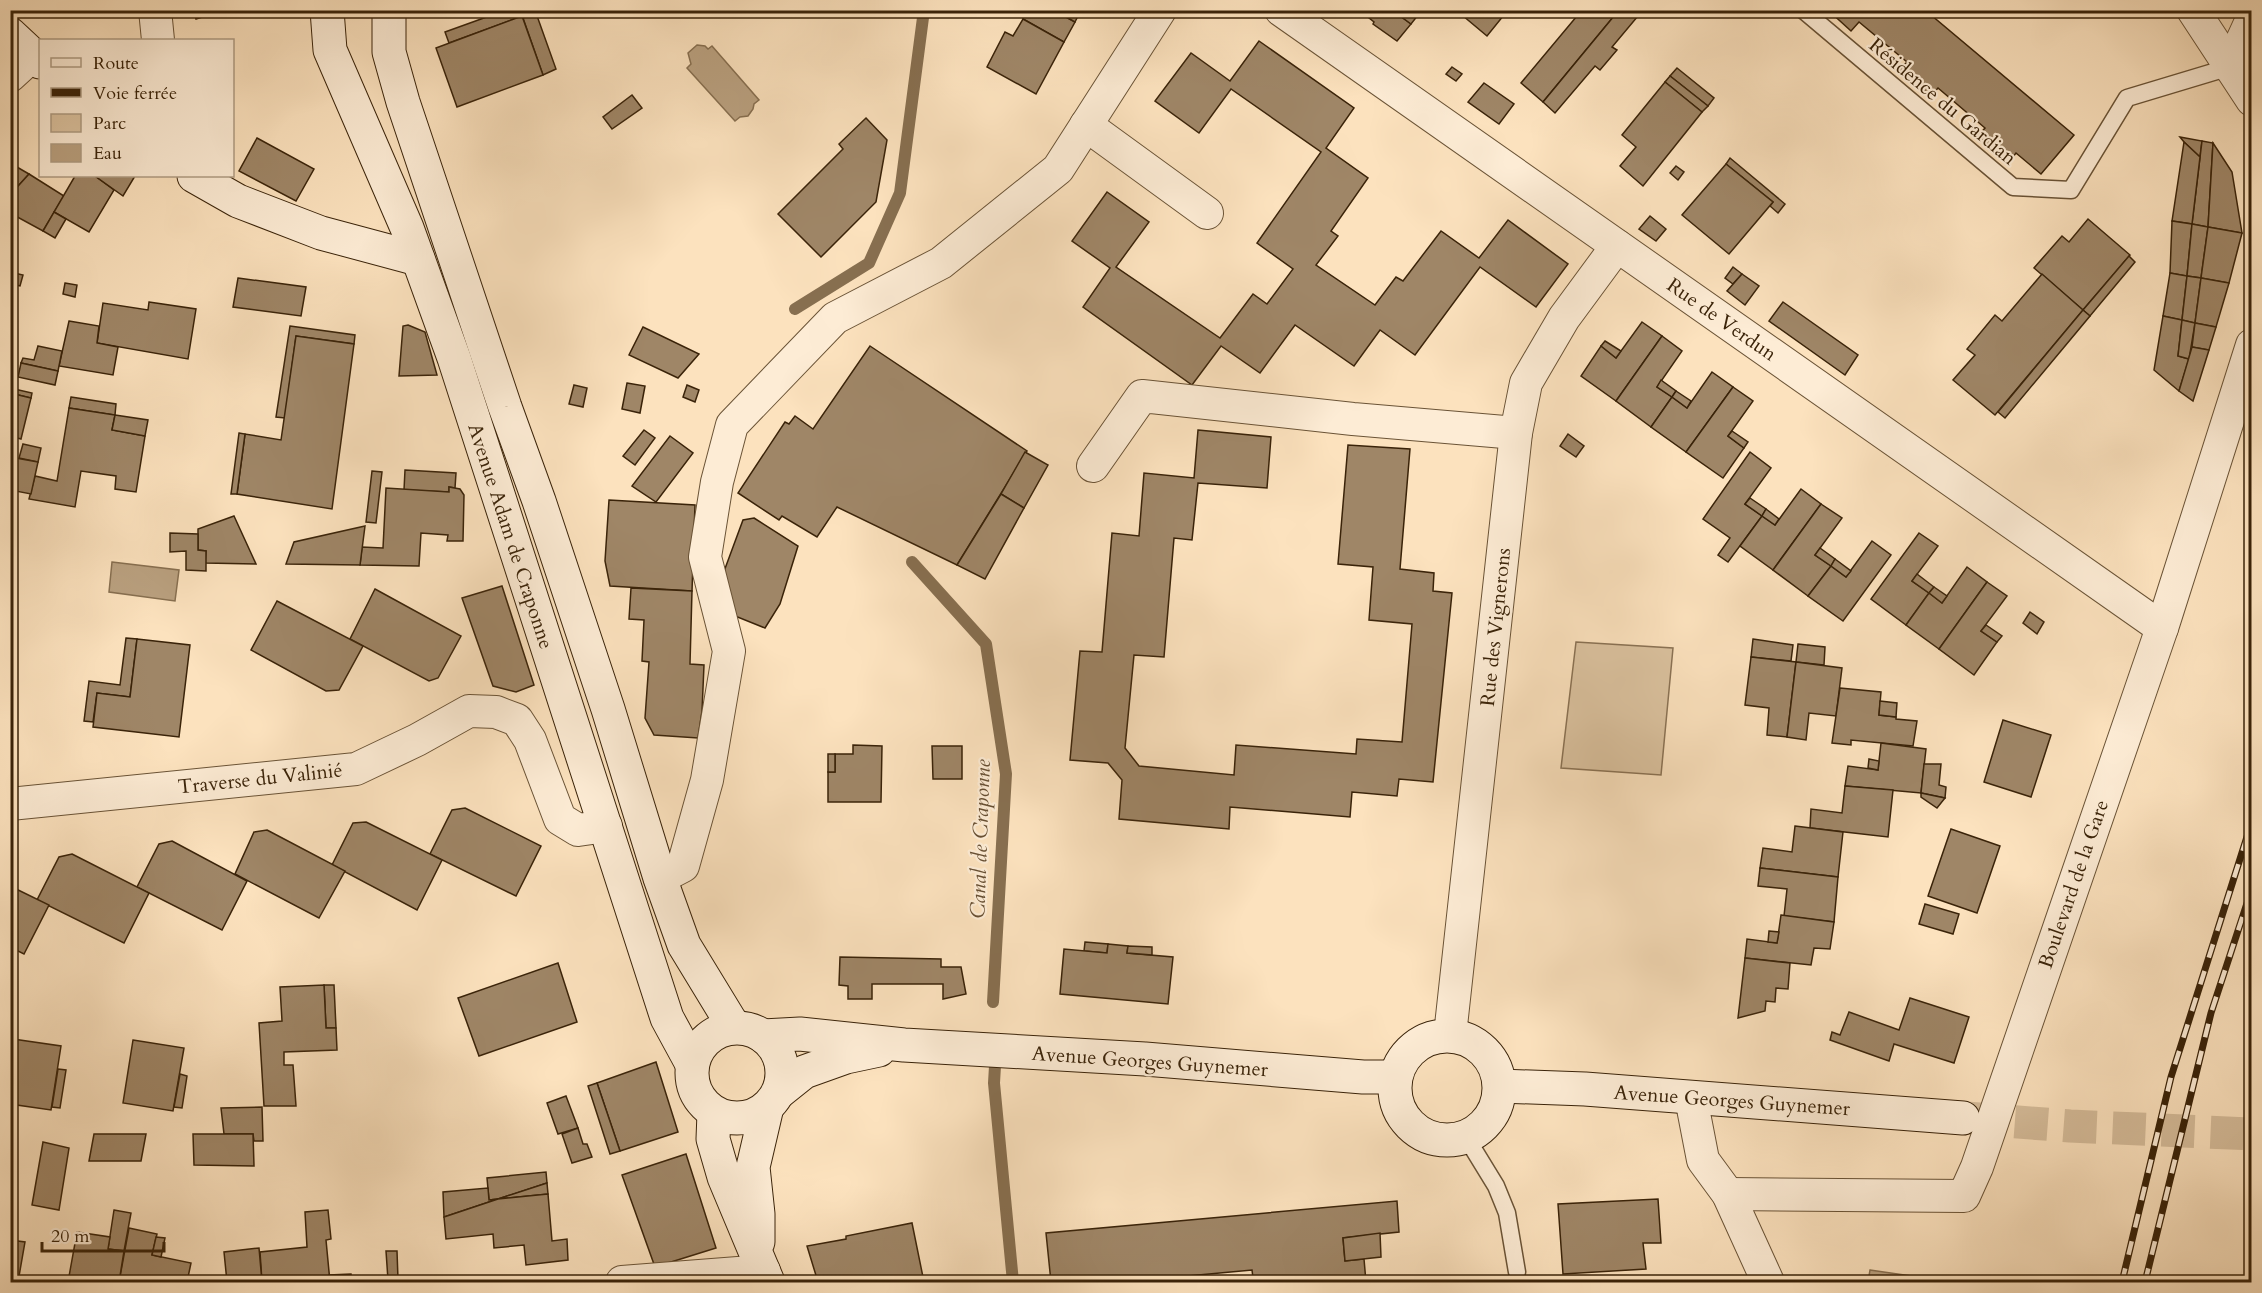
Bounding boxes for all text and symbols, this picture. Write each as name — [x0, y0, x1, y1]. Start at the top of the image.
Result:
street label: Résidence du Gardian — [1863, 32, 2023, 172]
legend — [39, 39, 234, 177]
text: Route — [93, 51, 139, 76]
text: Voie ferrée — [93, 81, 177, 106]
text: Parc — [93, 111, 126, 136]
text: Eau — [93, 141, 122, 166]
street label: Rue de Verdun — [1661, 272, 1783, 368]
street label: Avenue Adam de Craponne — [461, 420, 560, 652]
street label: Rue des Vignerons — [1474, 546, 1517, 708]
street label: Traverse du Valinié — [176, 756, 344, 801]
water label: Canal de Craponne — [963, 758, 998, 919]
street label: Boulevard de la Gare — [2032, 796, 2115, 972]
street label: Avenue Georges Guynemer — [1031, 1040, 1270, 1083]
street label: Avenue Georges Guynemer — [1613, 1079, 1852, 1122]
scale bar — [42, 1215, 164, 1253]
text: 20 m — [51, 1224, 90, 1249]

